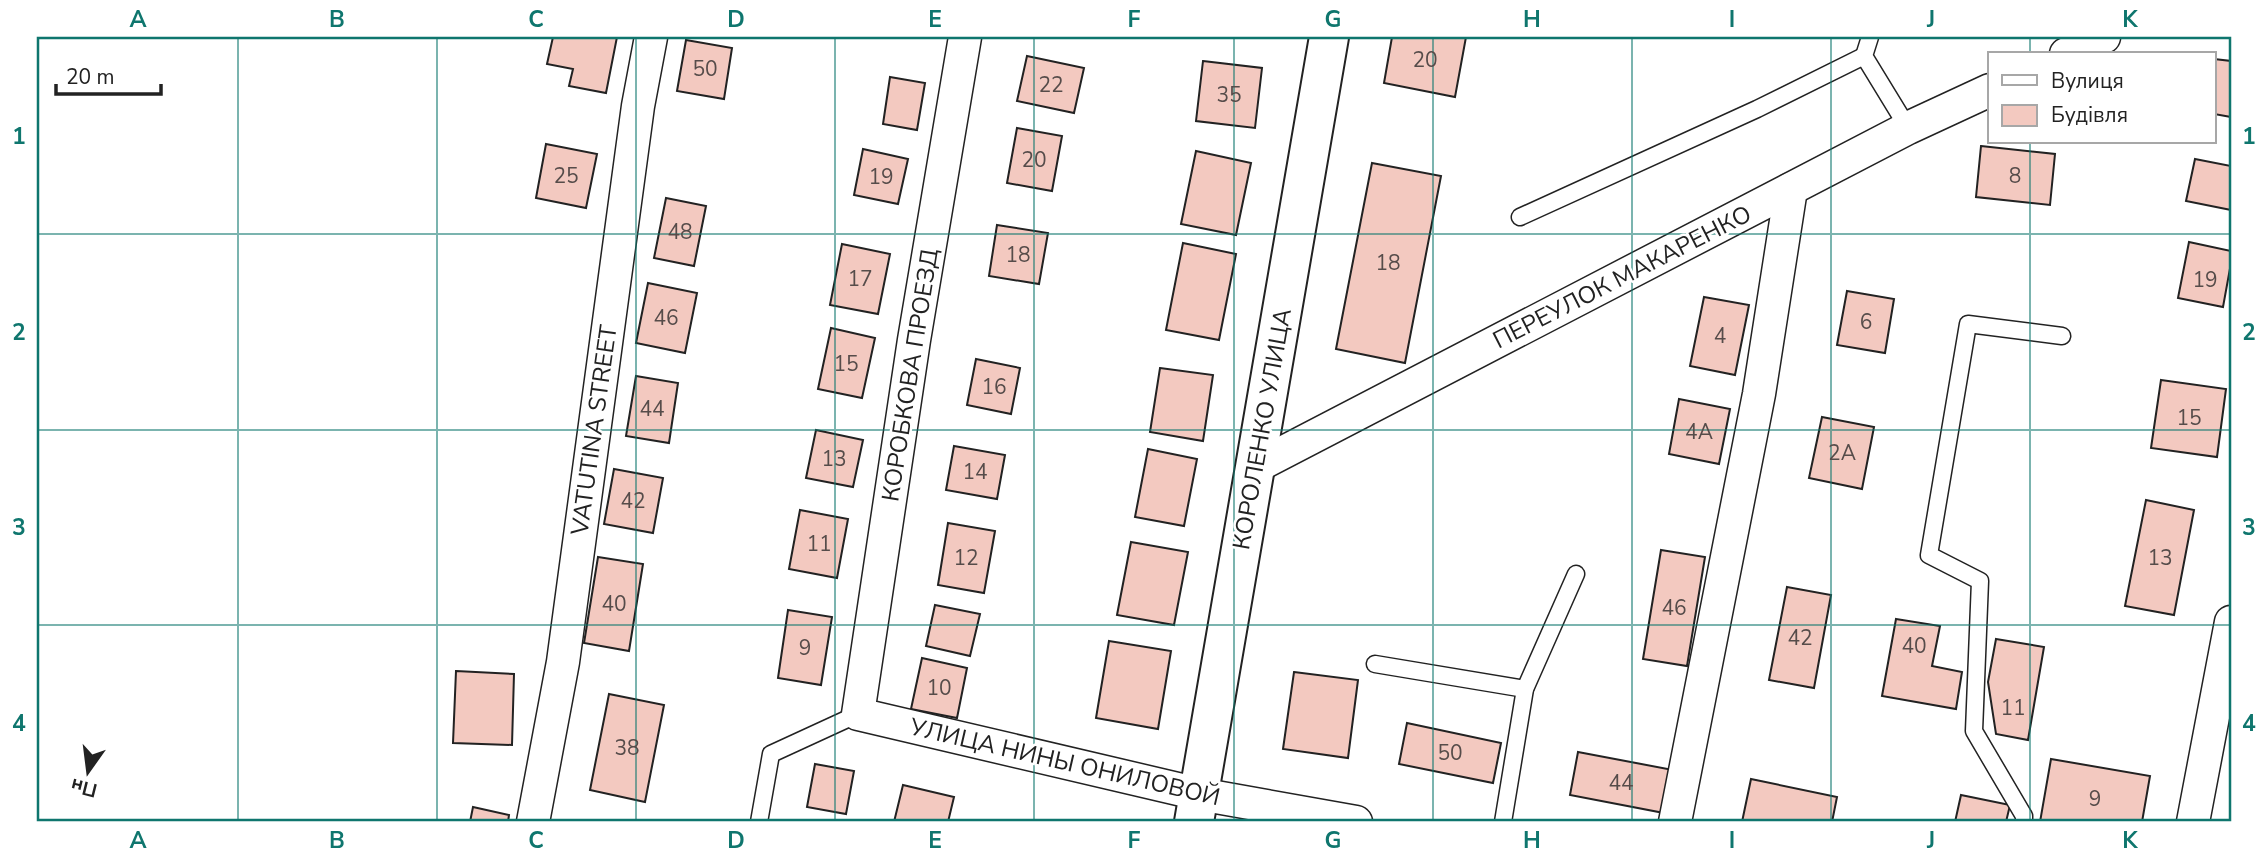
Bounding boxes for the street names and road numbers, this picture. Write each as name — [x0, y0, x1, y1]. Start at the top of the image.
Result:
street label: ПЕРЕУЛОК МАКАРЕНКО — [1487, 198, 1757, 356]
street label: КОРОБКОВА ПРОЕЗД — [874, 246, 946, 504]
street label: КОРОЛЕНКО УЛИЦА — [1225, 305, 1299, 552]
street label: VATUTINA STREET — [563, 322, 625, 538]
street label: УЛИЦА НИНЫ ОНИЛОВОЙ — [906, 710, 1223, 813]

